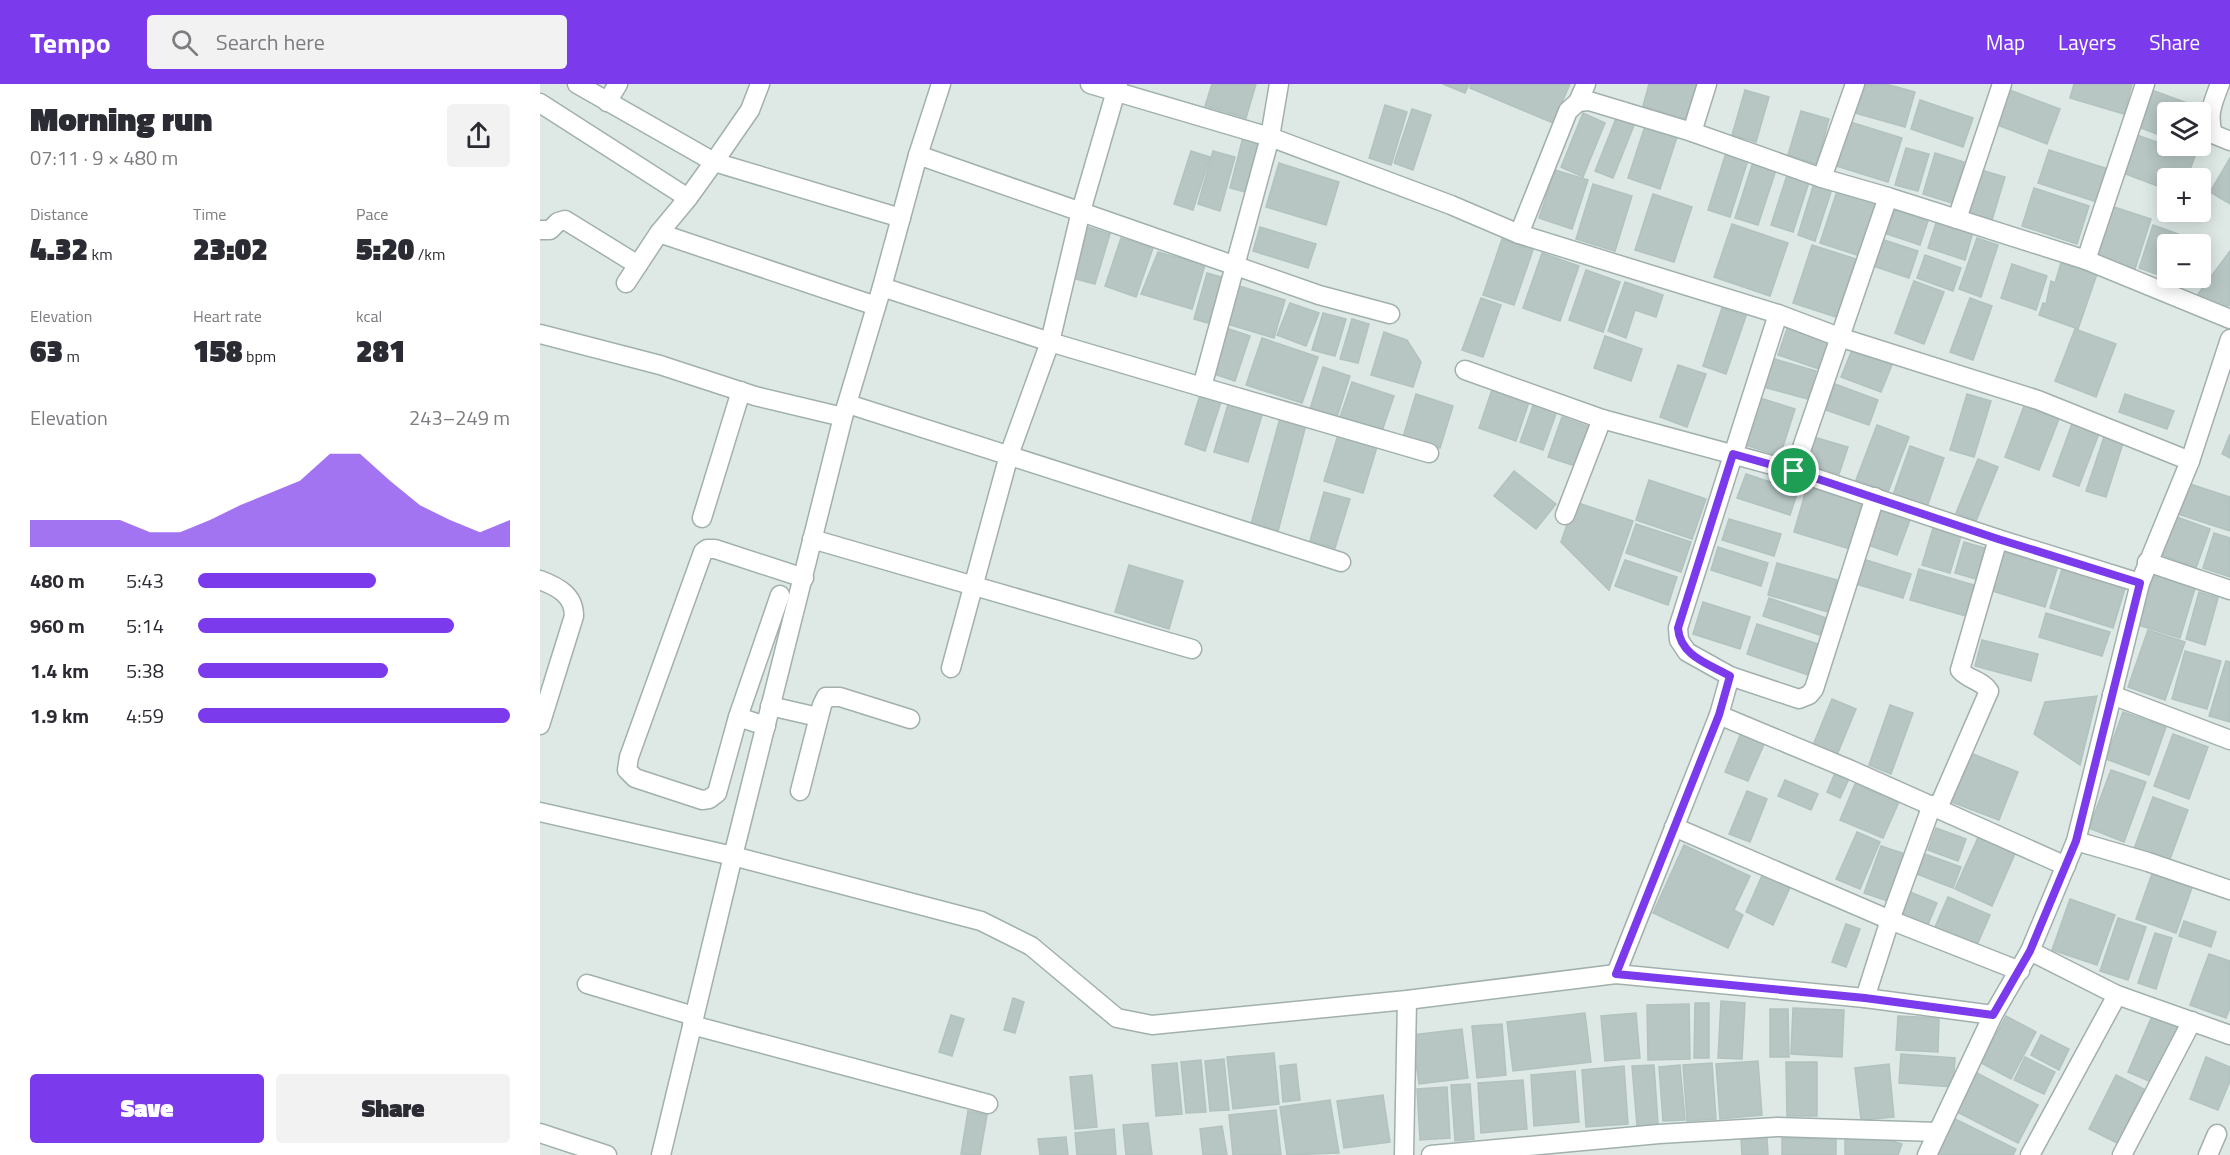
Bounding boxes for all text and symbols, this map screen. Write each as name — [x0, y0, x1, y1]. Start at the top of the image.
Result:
search box — [147, 15, 567, 69]
text: Tempo — [30, 21, 111, 64]
text: Search here — [216, 25, 325, 59]
icon: search — [168, 26, 201, 59]
text: Map — [1986, 26, 2025, 58]
text: Layers — [2058, 26, 2116, 58]
text: Share — [2149, 26, 2200, 58]
text: Morning run — [30, 94, 212, 144]
map controls — [2157, 102, 2211, 288]
button: layers — [2157, 102, 2211, 156]
button: share — [447, 104, 510, 167]
text: 07:11 · 9 × 480 m — [30, 142, 178, 173]
button: + — [2157, 168, 2211, 222]
text: Distance — [30, 202, 88, 226]
text: Time — [193, 202, 226, 226]
text: Pace — [356, 202, 388, 226]
text: 4.32 — [30, 226, 88, 272]
text: 23:02 — [193, 226, 268, 272]
text: 5:20 — [356, 226, 414, 272]
button: − — [2157, 234, 2211, 288]
text: km — [88, 242, 113, 266]
text: /km — [414, 242, 445, 266]
text: Elevation — [30, 304, 92, 328]
text: Heart rate — [193, 304, 262, 328]
text: kcal — [356, 304, 382, 328]
text: 63 — [30, 328, 63, 374]
text: 158 — [193, 328, 243, 374]
text: 281 — [356, 328, 406, 374]
text: m — [63, 344, 80, 368]
text: bpm — [243, 344, 276, 368]
text: Elevation — [30, 402, 108, 433]
text: 243–249 m — [409, 402, 510, 433]
pin — [1768, 445, 1819, 496]
icon: arrive — [1777, 454, 1810, 487]
text: 480 m — [30, 565, 85, 596]
text: 5:43 — [126, 565, 164, 596]
text: 960 m — [30, 610, 85, 641]
text: 5:14 — [126, 610, 164, 641]
text: 1.4 km — [30, 655, 89, 686]
text: 5:38 — [126, 655, 164, 686]
text: 1.9 km — [30, 700, 89, 731]
text: 4:59 — [126, 700, 164, 731]
button: Save — [30, 1074, 264, 1143]
button: Share — [276, 1074, 510, 1143]

